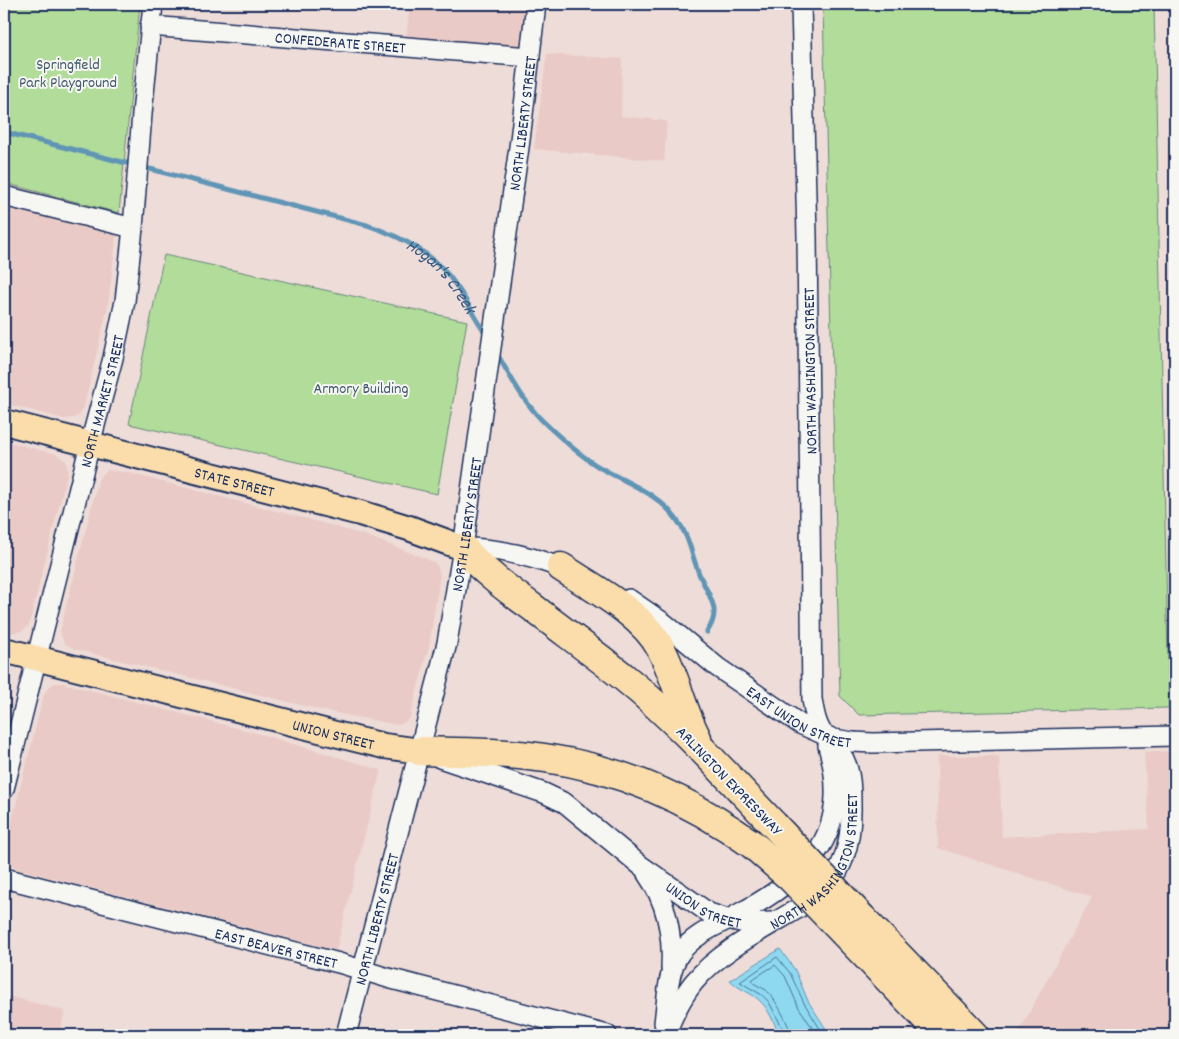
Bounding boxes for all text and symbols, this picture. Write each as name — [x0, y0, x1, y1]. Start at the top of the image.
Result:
street label: CONFEDERATE STREET — [274, 27, 407, 61]
park label: Springfield Park Playground — [19, 54, 117, 95]
street label: NORTH LIBERTY STREET — [504, 54, 544, 192]
water label: Hogan's Creek — [400, 234, 482, 321]
street label: NORTH WASHINGTON STREET — [799, 287, 824, 454]
street label: NORTH MARKET STREET — [76, 333, 132, 470]
park label: Armory Building — [314, 378, 408, 401]
street label: NORTH LIBERTY STREET — [447, 455, 490, 594]
street label: STATE STREET — [192, 462, 277, 505]
street label: EAST UNION STREET — [741, 681, 853, 756]
street label: UNION STREET — [290, 715, 377, 757]
street label: ARLINGTON EXPRESSWAY — [670, 722, 787, 842]
street label: NORTH WASHINGTON STREET — [766, 793, 865, 937]
street label: NORTH LIBERTY STREET — [350, 850, 407, 988]
street label: UNION STREET — [660, 877, 744, 936]
street label: EAST BEAVER STREET — [212, 923, 340, 976]

